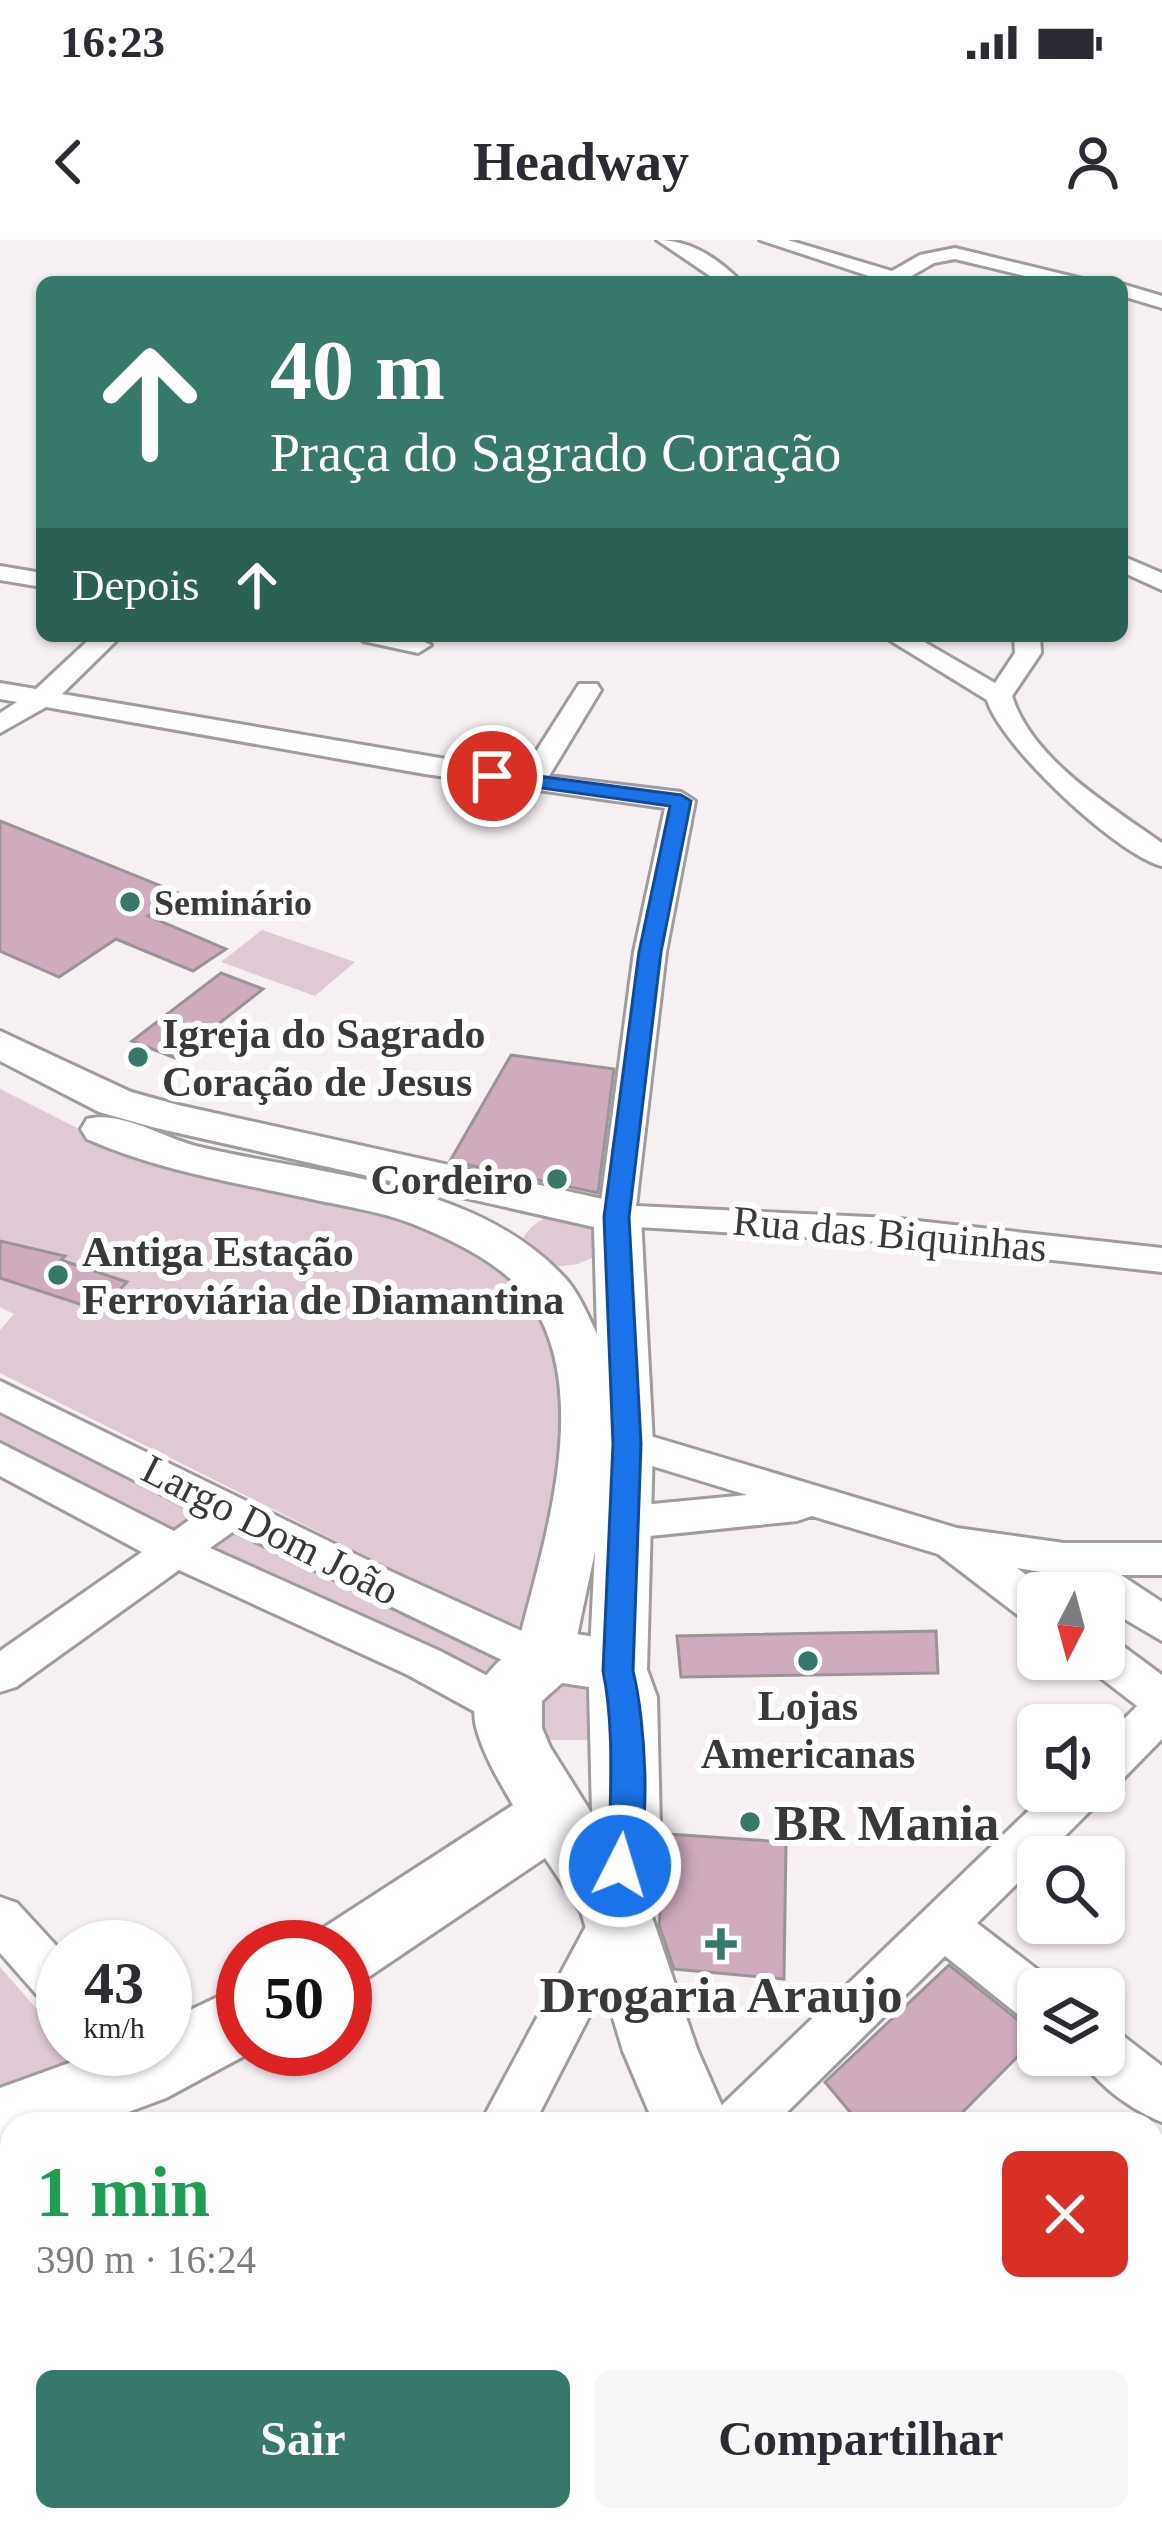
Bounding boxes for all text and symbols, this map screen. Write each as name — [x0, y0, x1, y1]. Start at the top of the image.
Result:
text: 16:23 — [60, 17, 165, 67]
icon: back — [36, 129, 102, 195]
icon: person — [1060, 129, 1126, 195]
text: Headway — [473, 132, 689, 192]
icon: ahead — [72, 324, 228, 480]
text: 40 m — [270, 324, 445, 417]
text: Praça do Sagrado Coração — [270, 423, 841, 483]
icon: ahead — [224, 552, 290, 618]
text: Depois — [72, 560, 200, 610]
pin — [441, 725, 543, 827]
icon: arrive — [459, 743, 525, 809]
place label: Seminário — [154, 883, 312, 923]
marker: Seminário — [117, 889, 143, 915]
place label: Igreja do Sagrado Coração de Jesus — [162, 1011, 486, 1105]
marker: Igreja do Sagrado Coração de Jesus — [125, 1044, 151, 1070]
place label: Cordeiro — [370, 1157, 533, 1203]
marker: Cordeiro — [544, 1166, 570, 1192]
street label: Rua das Biquinhas — [731, 1197, 1049, 1271]
place label: Antiga Estação Ferroviária de Diamantina — [82, 1229, 564, 1323]
marker: Antiga Estação Ferroviária de Diamantina — [45, 1262, 71, 1288]
street label: Largo Dom João — [135, 1445, 406, 1614]
north arrow — [1017, 1572, 1125, 1680]
map controls — [1017, 1572, 1125, 2076]
marker: Lojas Americanas — [795, 1648, 821, 1674]
place label: Lojas Americanas — [701, 1683, 915, 1777]
button: sound — [1017, 1704, 1125, 1812]
place label: BR Mania — [774, 1795, 999, 1851]
position arrow — [557, 1803, 683, 1929]
marker: BR Mania — [737, 1809, 763, 1835]
button: search — [1017, 1836, 1125, 1944]
speed limit sign: 50 — [216, 1920, 372, 2076]
marker: Drogaria Araujo — [708, 1931, 734, 1957]
text: 43 — [84, 1950, 144, 2016]
place label: Drogaria Araujo — [539, 1967, 903, 2023]
button: layers — [1017, 1968, 1125, 2076]
text: km/h — [83, 2011, 145, 2044]
button: close — [1002, 2151, 1128, 2277]
text: 1 min — [36, 2152, 210, 2232]
text: 390 m · 16:24 — [36, 2238, 256, 2281]
button: Sair — [36, 2370, 570, 2508]
button: Compartilhar — [594, 2370, 1128, 2508]

